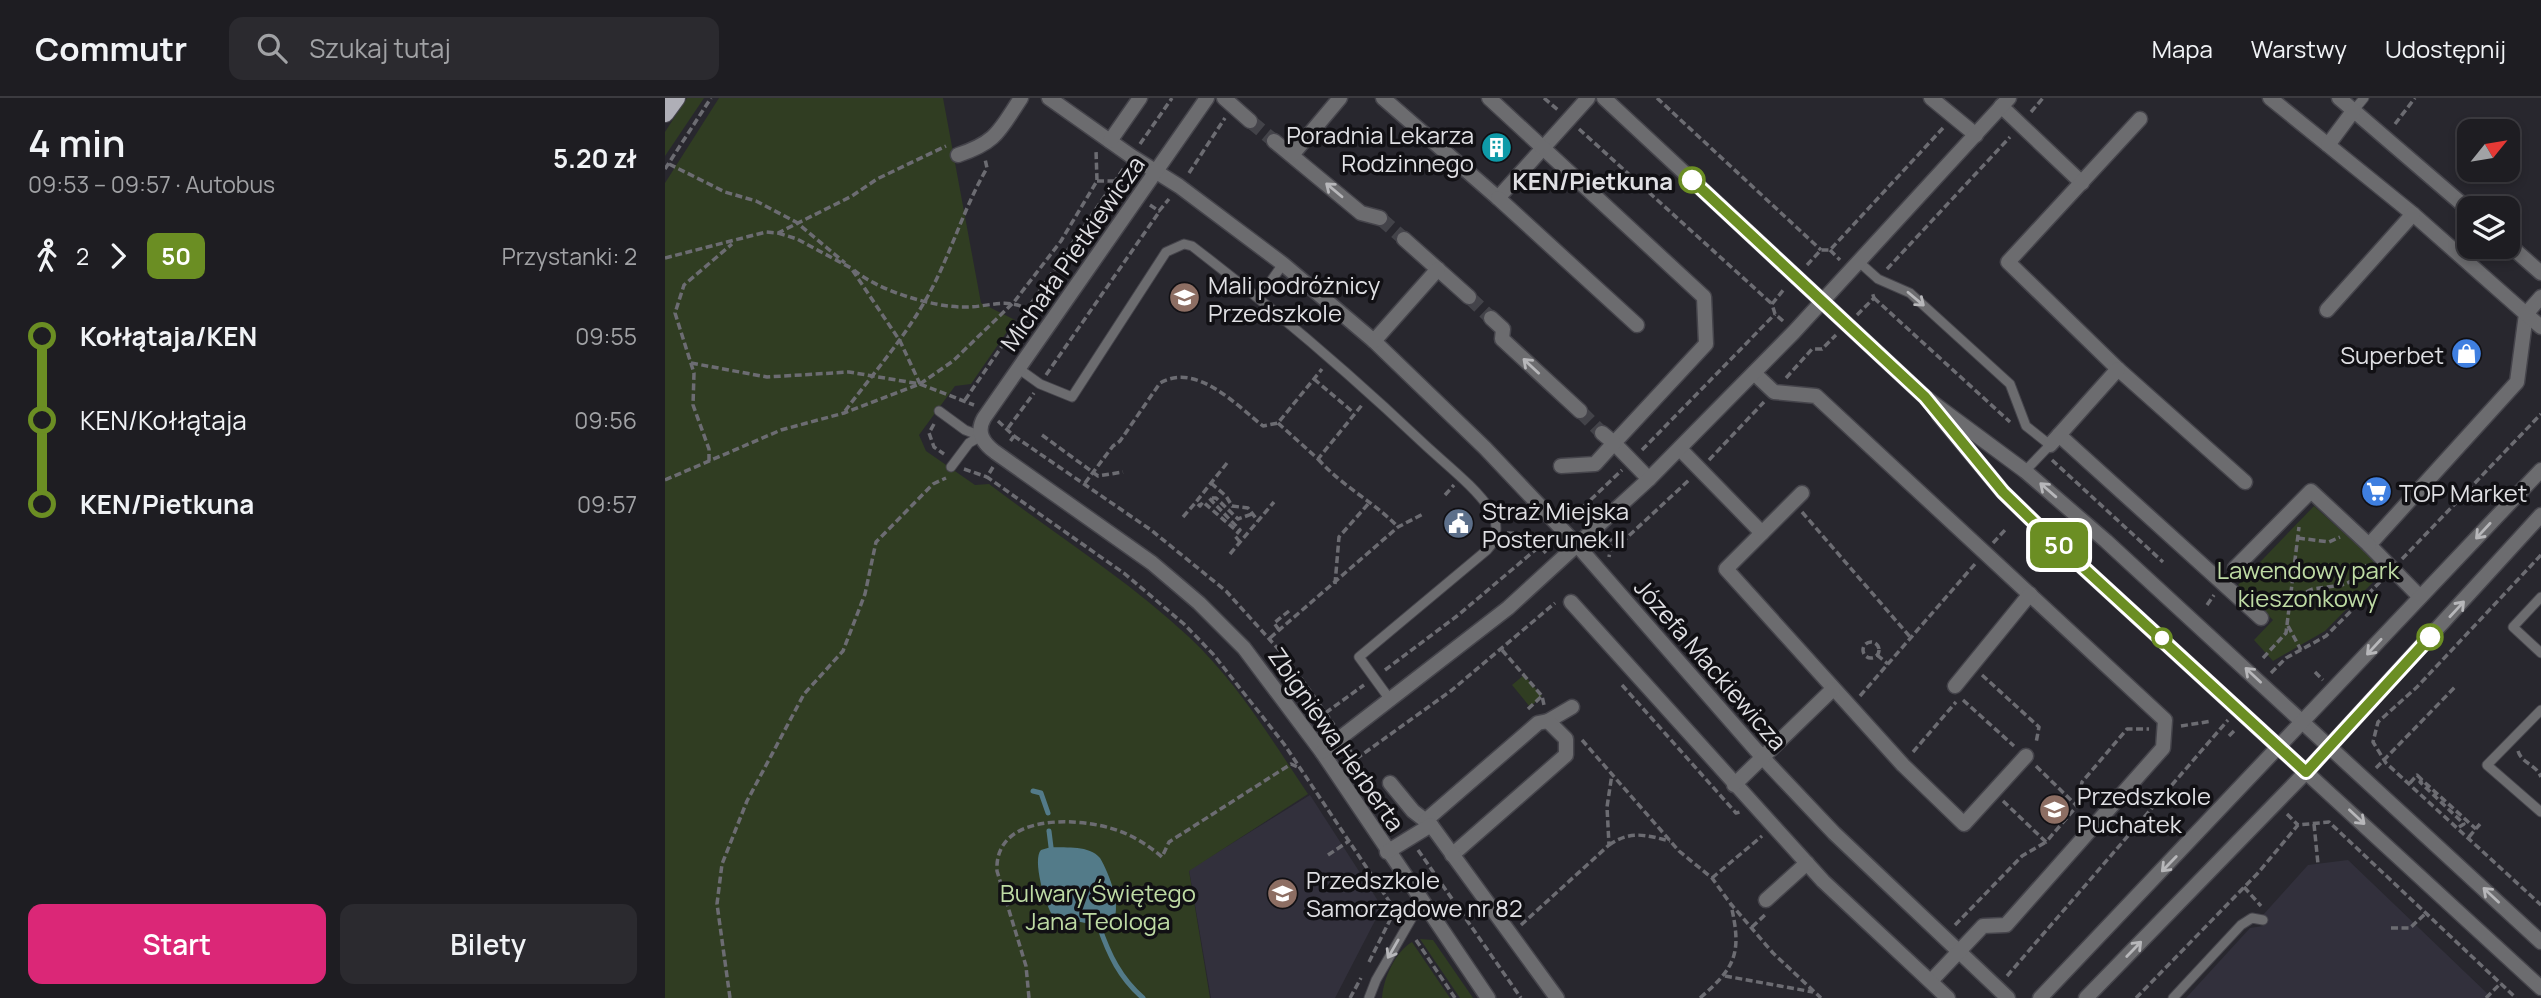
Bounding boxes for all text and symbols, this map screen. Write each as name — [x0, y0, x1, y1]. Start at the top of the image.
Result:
search box — [229, 17, 719, 80]
text: Commutr — [35, 26, 187, 71]
icon: search — [253, 29, 291, 67]
text: Szukaj tutaj — [309, 30, 451, 66]
text: Mapa — [2152, 32, 2213, 65]
text: Warstwy — [2251, 32, 2347, 65]
text: Udostępnij — [2385, 32, 2506, 65]
text: 4 min — [28, 116, 125, 168]
place label: Poradnia Lekarza Rodzinnego — [1286, 118, 1474, 179]
north arrow — [2457, 119, 2520, 182]
map controls — [2457, 119, 2520, 259]
building icon: Poradnia Lekarza Rodzinnego — [1480, 131, 1514, 165]
text: 5.20 zł — [553, 140, 637, 176]
street label: Michała Pietkiewicza — [992, 149, 1152, 357]
place label: KEN/Pietkuna — [1512, 164, 1673, 197]
marker: KEN/Pietkuna — [1679, 167, 1705, 193]
text: 09:53 – 09:57 · Autobus — [28, 168, 275, 200]
one-way arrow — [1325, 182, 1343, 198]
button: layers — [2457, 196, 2520, 259]
icon: walk — [28, 237, 66, 275]
icon: forward — [99, 237, 137, 275]
text: 50 — [161, 239, 191, 272]
text: 2 — [76, 240, 89, 272]
text: Przystanki: 2 — [502, 240, 637, 272]
place label: Mali podróżnicy Przedszkole — [1208, 268, 1381, 329]
school or university icon: Mali podróżnicy Przedszkole — [1168, 281, 1202, 315]
one-way arrow — [1906, 291, 1924, 307]
text: Kołłątaja/KEN — [80, 318, 257, 354]
text: 09:55 — [575, 320, 637, 352]
shop icon: Superbet — [2450, 337, 2484, 371]
place label: Superbet — [2340, 338, 2444, 371]
one-way arrow — [1522, 358, 1540, 374]
text: KEN/Kołłątaja — [80, 402, 247, 438]
text: 09:56 — [574, 404, 637, 436]
supermarket icon: TOP Market — [2359, 475, 2393, 509]
place label: TOP Market — [2399, 476, 2527, 509]
one-way arrow — [2039, 482, 2057, 498]
text: KEN/Pietkuna — [80, 486, 254, 522]
text: 09:57 — [577, 488, 637, 520]
place label: Straż Miejska Posterunek II — [1482, 494, 1629, 555]
public building icon: Straż Miejska Posterunek II — [1442, 507, 1476, 541]
line badge: 50 — [2027, 522, 2091, 568]
one-way arrow — [2474, 523, 2491, 540]
text: 50 — [2044, 528, 2074, 561]
park label: Lawendowy park kieszonkowy — [2217, 553, 2400, 614]
street label: Józefa Mackiewicza — [1627, 571, 1795, 757]
one-way arrow — [2448, 601, 2465, 618]
unlabelled marker — [2417, 624, 2443, 650]
unlabelled marker — [2152, 628, 2172, 648]
one-way arrow — [2365, 638, 2382, 655]
street label: Zbigniewa Herberta — [1261, 641, 1413, 837]
one-way arrow — [2245, 667, 2262, 684]
place label: Przedszkole Puchatek — [2077, 779, 2211, 840]
school or university icon: Przedszkole Puchatek — [2037, 792, 2071, 826]
one-way arrow — [2348, 809, 2365, 826]
one-way arrow — [2161, 855, 2178, 872]
place label: Przedszkole Samorządowe nr 82 — [1306, 863, 1523, 924]
park label: Bulwary Świętego Jana Teologa — [1000, 876, 1196, 937]
school or university icon: Przedszkole Samorządowe nr 82 — [1266, 876, 1300, 910]
one-way arrow — [2483, 887, 2500, 904]
button: Start — [28, 904, 326, 984]
button: Bilety — [340, 904, 637, 984]
one-way arrow — [1386, 939, 1400, 959]
one-way arrow — [2125, 941, 2142, 958]

